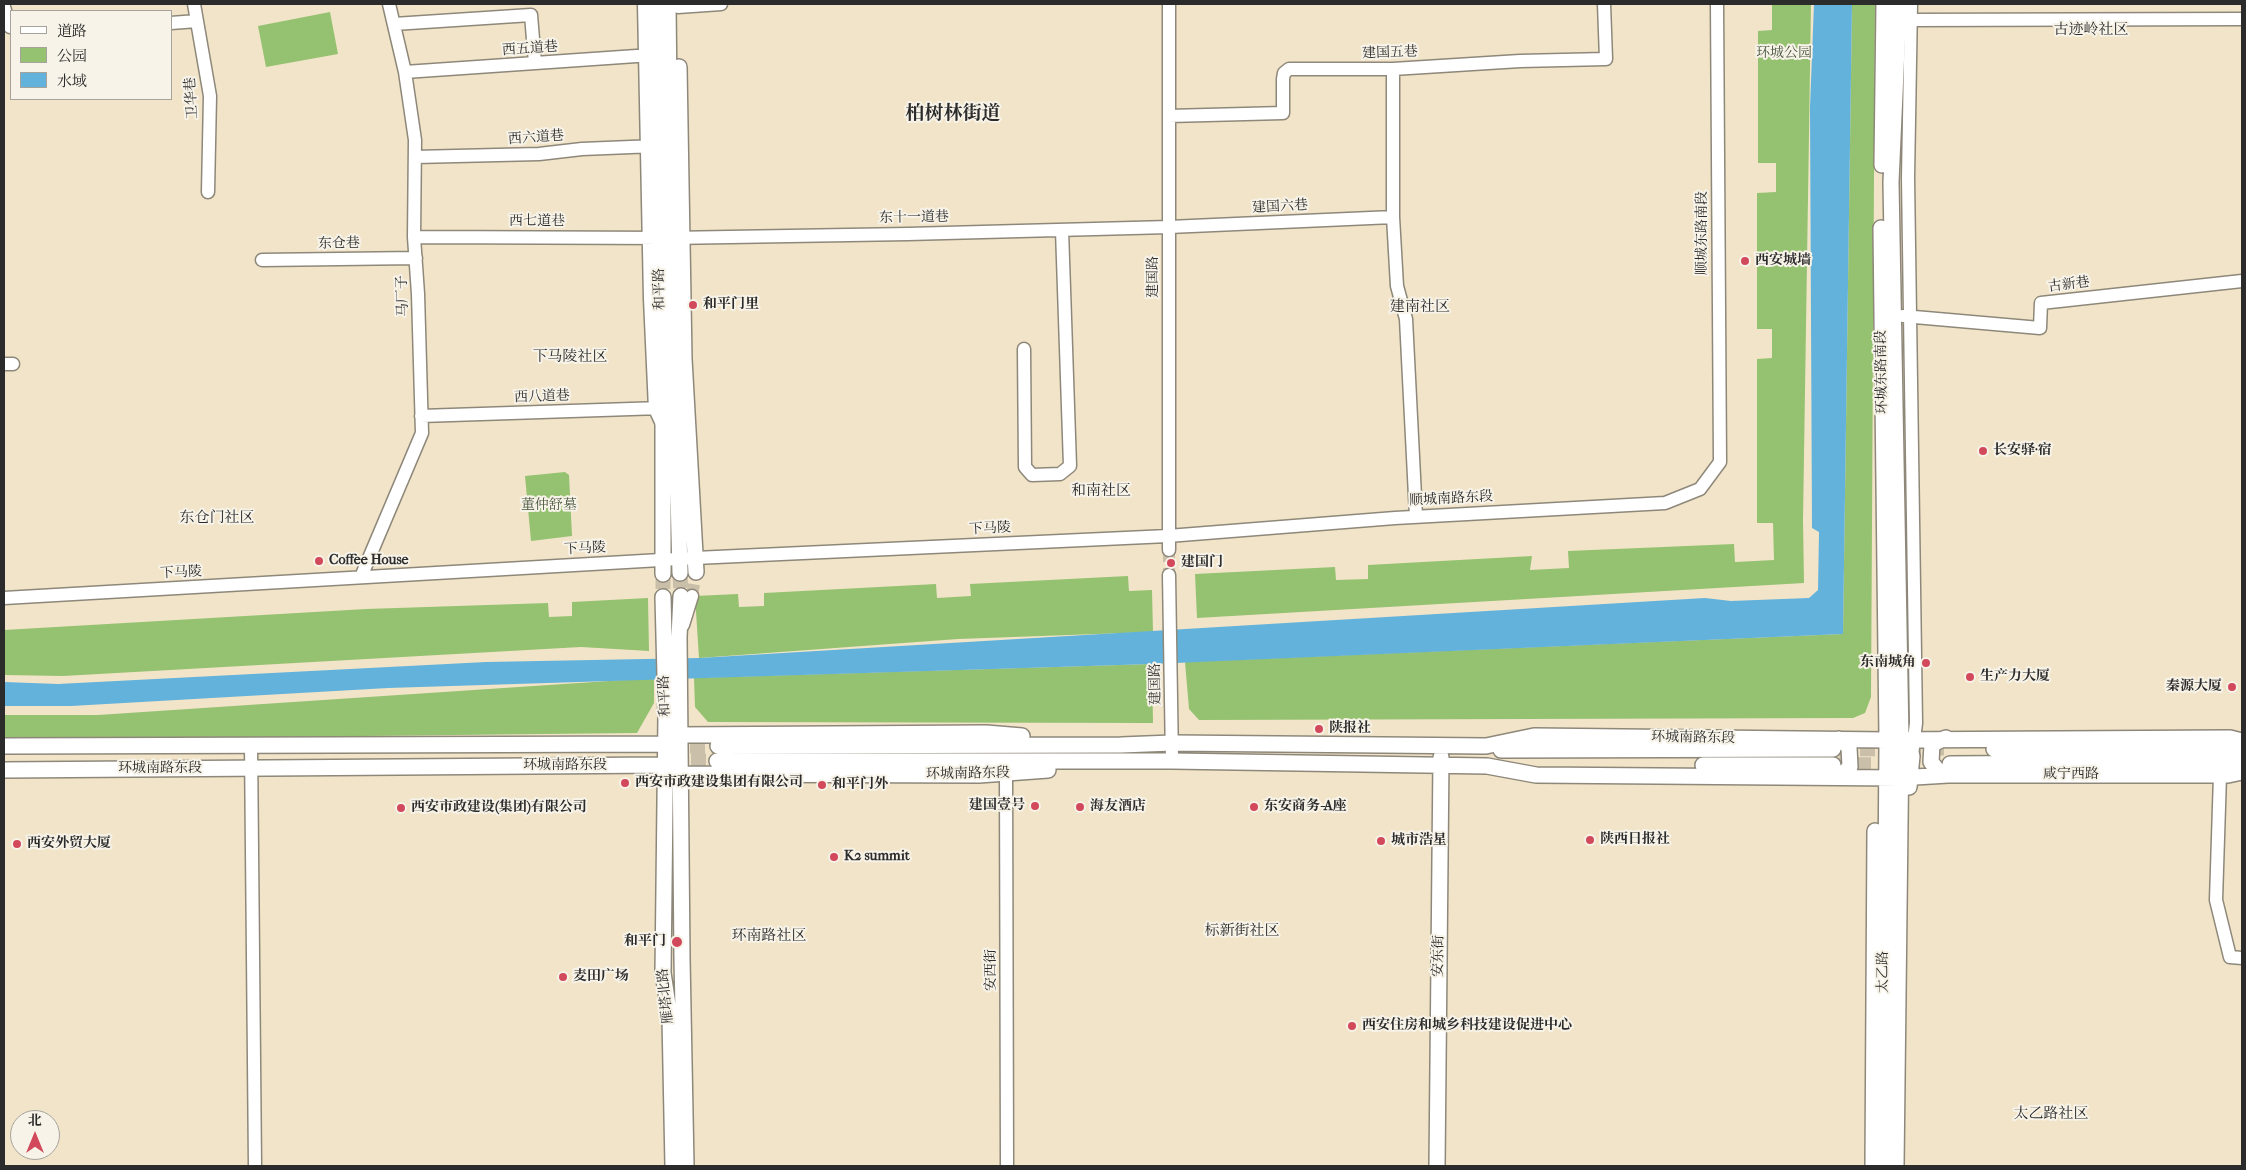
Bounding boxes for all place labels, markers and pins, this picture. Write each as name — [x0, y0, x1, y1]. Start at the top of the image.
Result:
place label: 西安城墙 — [1755, 253, 1811, 269]
marker: 西安城墙 — [1739, 255, 1751, 267]
place label: 和平门里 — [703, 297, 759, 313]
marker: 和平门里 — [687, 299, 699, 311]
place label: 长安驿·宿 — [1993, 443, 2052, 459]
marker: 长安驿·宿 — [1977, 445, 1989, 457]
place label: Coffee House — [329, 553, 409, 569]
marker: Coffee House — [313, 555, 325, 567]
place label: 建国门 — [1181, 555, 1223, 571]
marker: 建国门 — [1165, 557, 1177, 569]
place label: 东南城角 — [1860, 655, 1916, 671]
marker: 东南城角 — [1920, 657, 1932, 669]
place label: 生产力大厦 — [1980, 669, 2050, 685]
marker: 生产力大厦 — [1964, 671, 1976, 683]
place label: 秦源大厦 — [2166, 679, 2222, 695]
marker: 秦源大厦 — [2226, 681, 2238, 693]
place label: 陕报社 — [1329, 721, 1371, 737]
marker: 陕报社 — [1313, 723, 1325, 735]
place label: 西安市政建设集团有限公司 — [635, 775, 803, 791]
marker: 西安市政建设集团有限公司 — [619, 777, 631, 789]
place label: 和平门外 — [832, 777, 888, 793]
marker: 和平门外 — [816, 779, 828, 791]
place label: 建国壹号 — [969, 798, 1025, 814]
place label: 海友酒店 — [1090, 799, 1146, 815]
place label: 东安商务-A座 — [1264, 799, 1347, 815]
place label: 西安市政建设(集团)有限公司 — [411, 800, 587, 816]
marker: 建国壹号 — [1029, 800, 1041, 812]
marker: 海友酒店 — [1074, 801, 1086, 813]
marker: 东安商务-A座 — [1248, 801, 1260, 813]
marker: 西安市政建设(集团)有限公司 — [395, 802, 407, 814]
place label: 陕西日报社 — [1600, 832, 1670, 848]
place label: 城市浩星 — [1391, 833, 1447, 849]
marker: 陕西日报社 — [1584, 834, 1596, 846]
marker: 城市浩星 — [1375, 835, 1387, 847]
place label: 西安外贸大厦 — [27, 836, 111, 852]
marker: 西安外贸大厦 — [11, 838, 23, 850]
place label: K2 summit — [844, 849, 910, 865]
marker: K2 summit — [828, 851, 840, 863]
place label: 和平门 — [624, 934, 666, 950]
marker: 和平门 — [670, 935, 684, 949]
place label: 麦田广场 — [573, 969, 629, 985]
marker: 麦田广场 — [557, 971, 569, 983]
place label: 西安住房和城乡科技建设促进中心 — [1362, 1018, 1572, 1034]
marker: 西安住房和城乡科技建设促进中心 — [1346, 1020, 1358, 1032]

